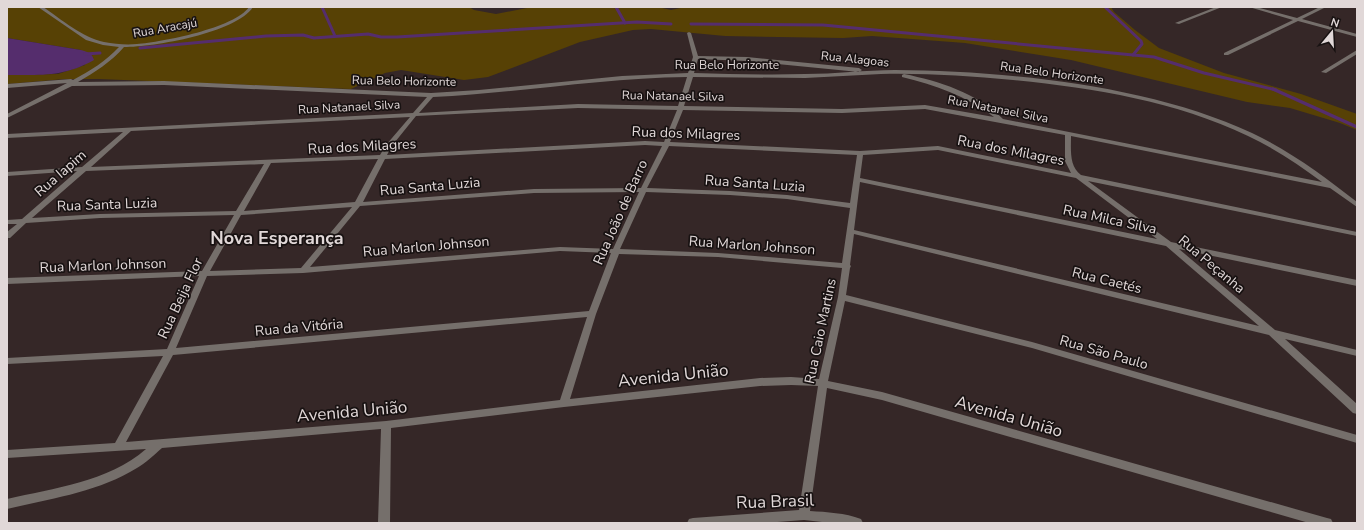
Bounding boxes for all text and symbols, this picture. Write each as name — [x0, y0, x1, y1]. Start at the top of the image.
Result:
north arrow — [1312, 12, 1352, 52]
street label: Rua Aracajú — [132, 14, 198, 42]
text: N — [1329, 15, 1341, 31]
street label: Rua Alagoas — [820, 47, 890, 71]
street label: Rua Belo Horizonte — [675, 57, 779, 73]
street label: Rua Belo Horizonte — [999, 58, 1105, 88]
street label: Rua Belo Horizonte — [352, 72, 456, 90]
street label: Rua Natanael Silva — [622, 87, 724, 105]
street label: Rua Natanael Silva — [946, 91, 1050, 127]
street label: Rua Natanael Silva — [298, 96, 400, 118]
street label: Rua dos Milagres — [631, 122, 741, 145]
street label: Rua dos Milagres — [956, 131, 1066, 170]
street label: Rua dos Milagres — [307, 134, 417, 159]
street label: Rua Iapim — [30, 146, 90, 201]
street label: Rua João de Barro — [589, 156, 652, 268]
street label: Rua Santa Luzia — [704, 171, 806, 196]
street label: Rua Santa Luzia — [379, 173, 481, 200]
street label: Rua Santa Luzia — [56, 193, 158, 216]
street label: Rua Milca Silva — [1061, 200, 1158, 239]
district label: Nova Esperança — [210, 226, 344, 250]
street label: Rua Peçanha — [1174, 231, 1249, 298]
street label: Rua Marlon Johnson — [362, 232, 490, 261]
street label: Rua Marlon Johnson — [688, 232, 816, 259]
street label: Rua Marlon Johnson — [39, 254, 167, 277]
street label: Rua Beija Flor — [153, 255, 208, 342]
street label: Rua Caetés — [1070, 263, 1144, 298]
street label: Rua Caio Martins — [800, 276, 841, 385]
street label: Rua da Vitória — [254, 314, 344, 341]
street label: Rua São Paulo — [1057, 331, 1151, 374]
street label: Avenida União — [617, 358, 729, 393]
street label: Avenida União — [952, 390, 1065, 443]
street label: Avenida União — [296, 395, 408, 428]
street label: Rua Brasil — [736, 489, 814, 514]

